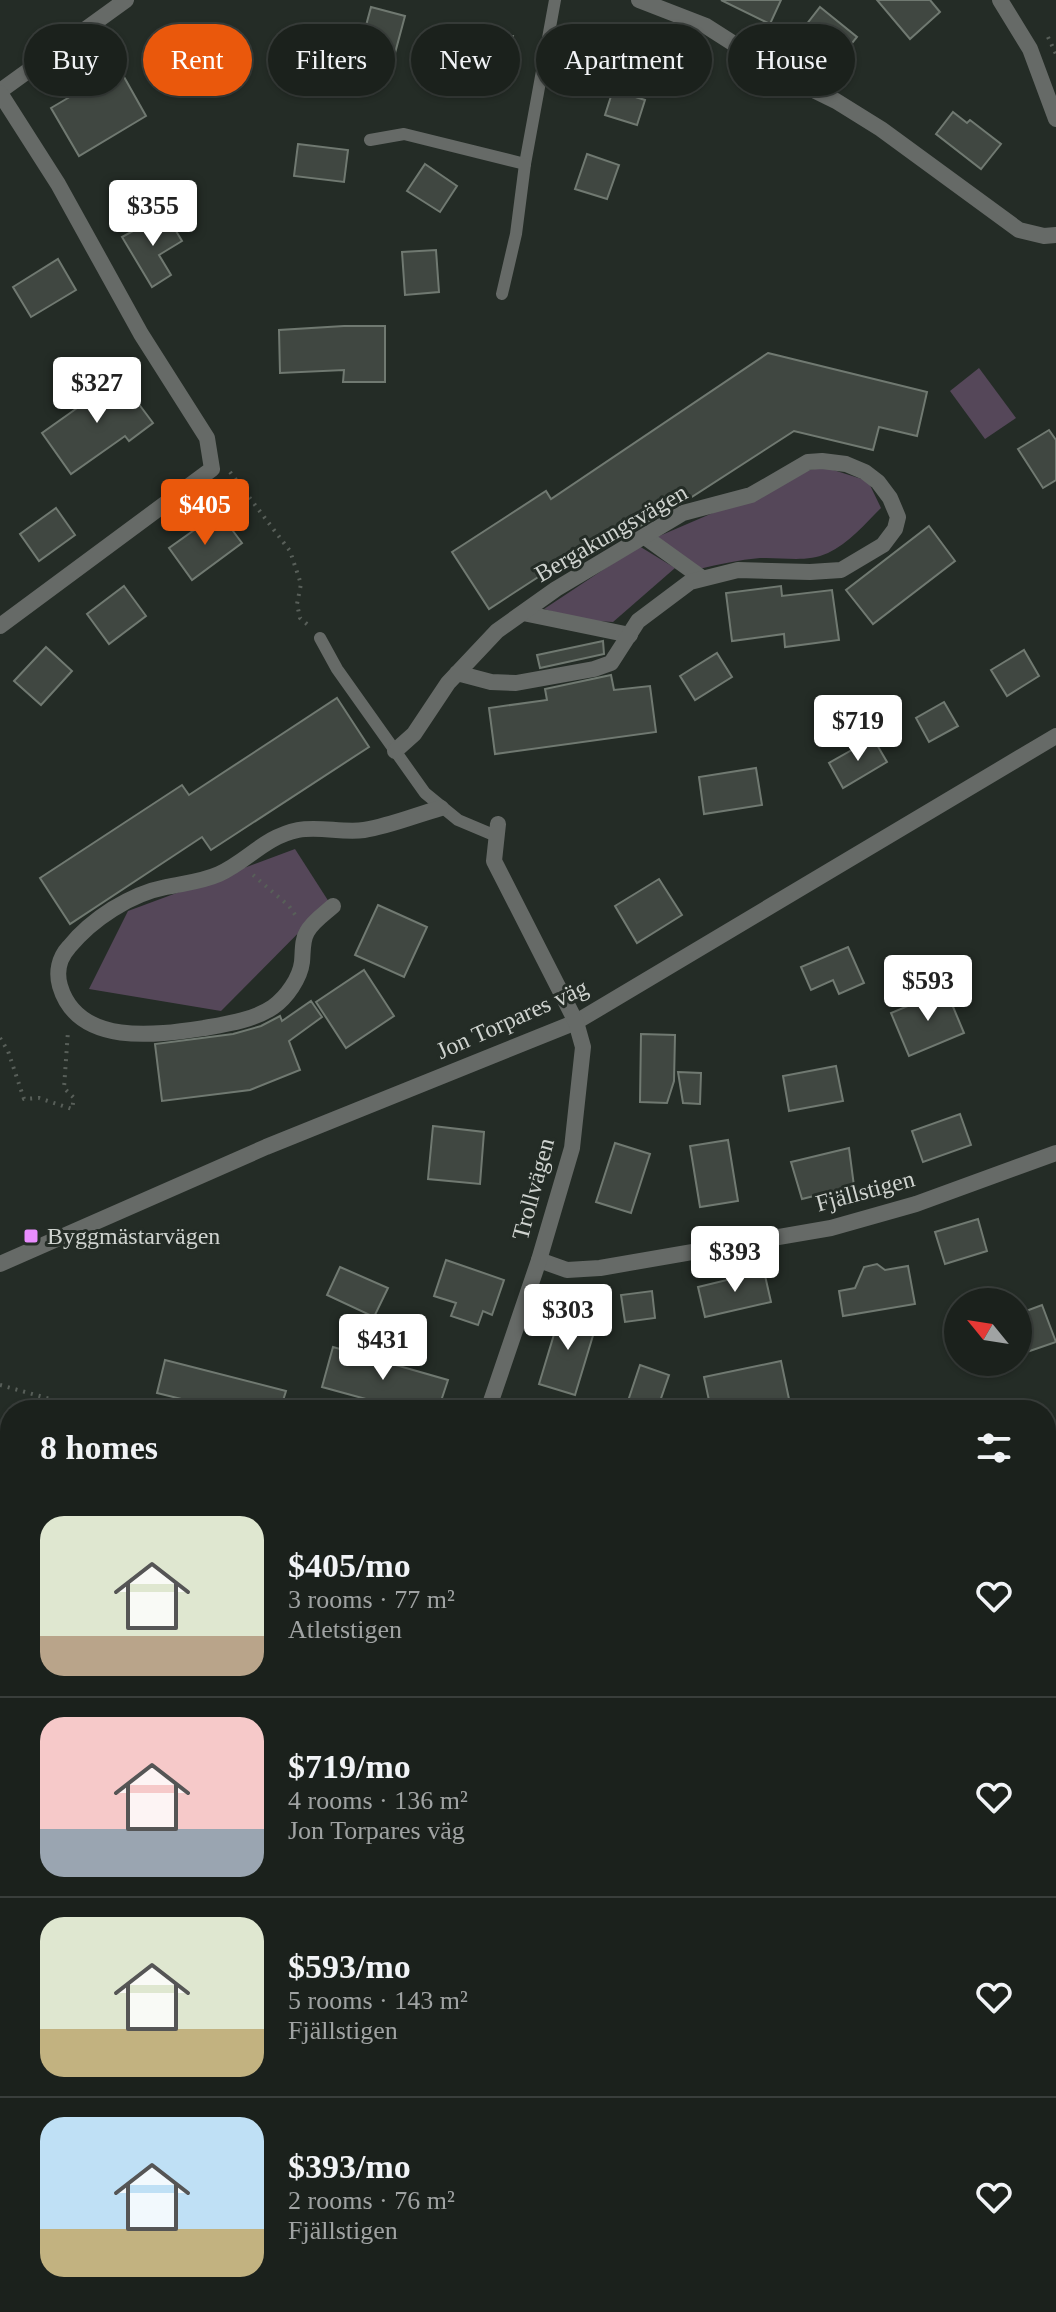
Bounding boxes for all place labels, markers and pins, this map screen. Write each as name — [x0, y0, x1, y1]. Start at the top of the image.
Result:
pin: $355 — [106, 180, 200, 248]
pin: $327 — [50, 357, 144, 425]
pin: $405 — [158, 479, 252, 547]
pin: $719 — [811, 695, 905, 763]
pin: $593 — [881, 955, 975, 1023]
place label: Byggmästarvägen — [47, 1223, 220, 1249]
pin: $393 — [688, 1226, 782, 1294]
marker: Byggmästarvägen — [22, 1227, 40, 1245]
pin: $303 — [521, 1284, 615, 1352]
pin: $431 — [336, 1314, 430, 1382]

